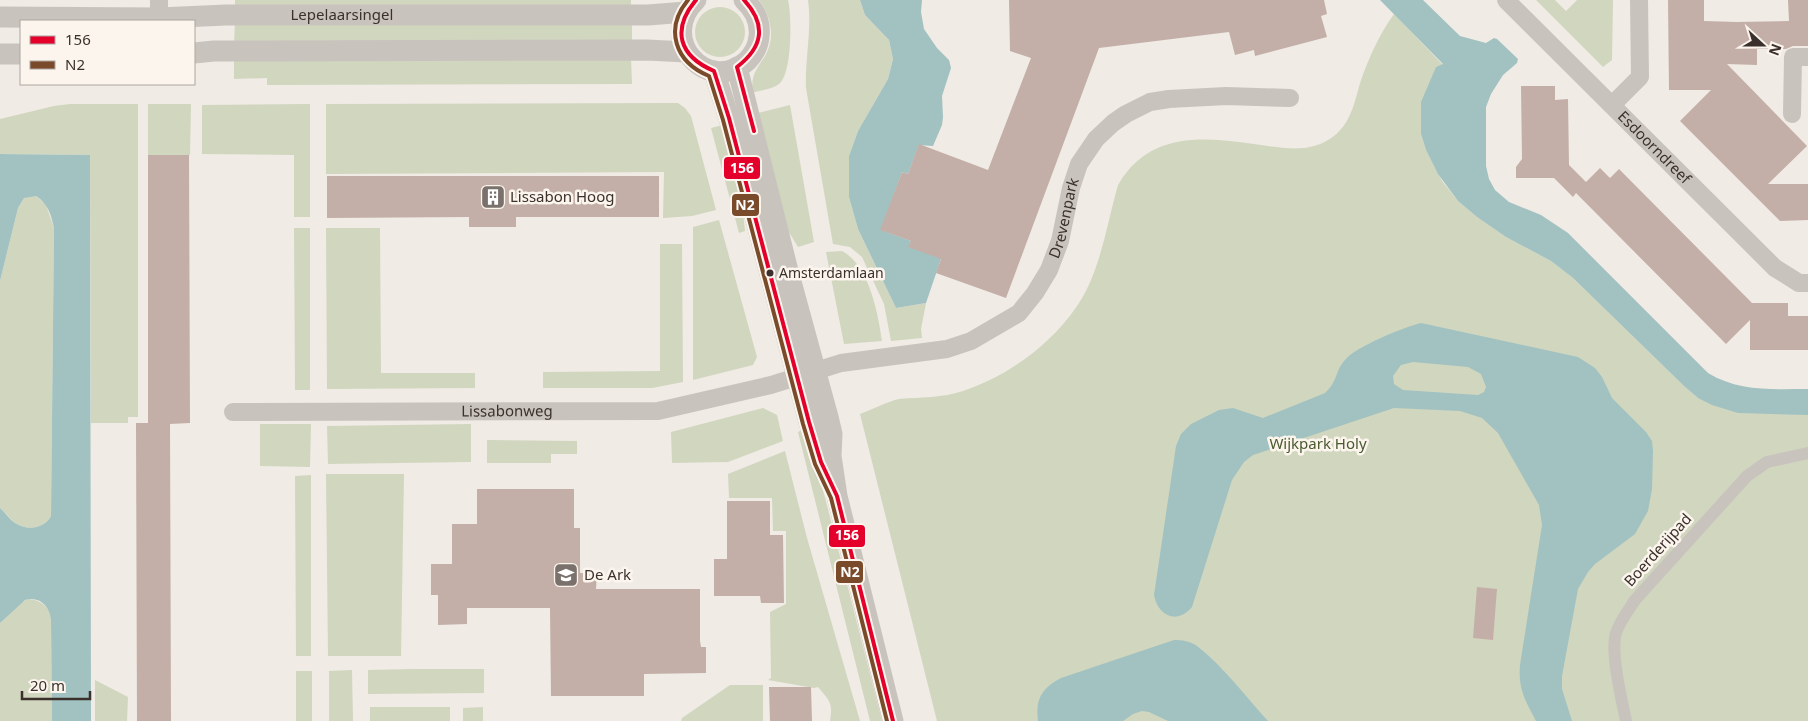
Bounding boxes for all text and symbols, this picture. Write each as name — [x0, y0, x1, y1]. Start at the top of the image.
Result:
street label: Lepelaarsingel — [290, 4, 393, 24]
legend — [20, 20, 195, 85]
north arrow — [1738, 20, 1788, 70]
text: 156 — [65, 29, 91, 49]
text: N — [1765, 41, 1787, 59]
text: N2 — [65, 54, 85, 74]
street label: Esdoorndreef — [1614, 106, 1696, 188]
line badge: 156 — [723, 156, 761, 180]
text: 156 — [730, 158, 754, 177]
street label: Drevenpark — [1043, 175, 1083, 261]
building icon: Lissabon Hoog — [480, 184, 506, 210]
place label: Lissabon Hoog — [510, 186, 614, 206]
line badge: N2 — [731, 193, 760, 217]
text: N2 — [735, 195, 755, 214]
place label: Amsterdamlaan — [779, 263, 884, 282]
marker: Amsterdamlaan — [765, 268, 775, 278]
street label: Lissabonweg — [461, 400, 553, 420]
park label: Wijkpark Holy — [1269, 433, 1367, 453]
street label: Boerderijpad — [1619, 509, 1695, 590]
line badge: 156 — [828, 524, 866, 548]
text: 156 — [835, 525, 859, 544]
line badge: N2 — [835, 560, 864, 584]
school or university icon: De Ark — [553, 562, 579, 588]
text: N2 — [840, 562, 860, 581]
place label: De Ark — [584, 564, 631, 584]
scale bar — [22, 668, 90, 700]
text: 20 m — [30, 675, 65, 695]

